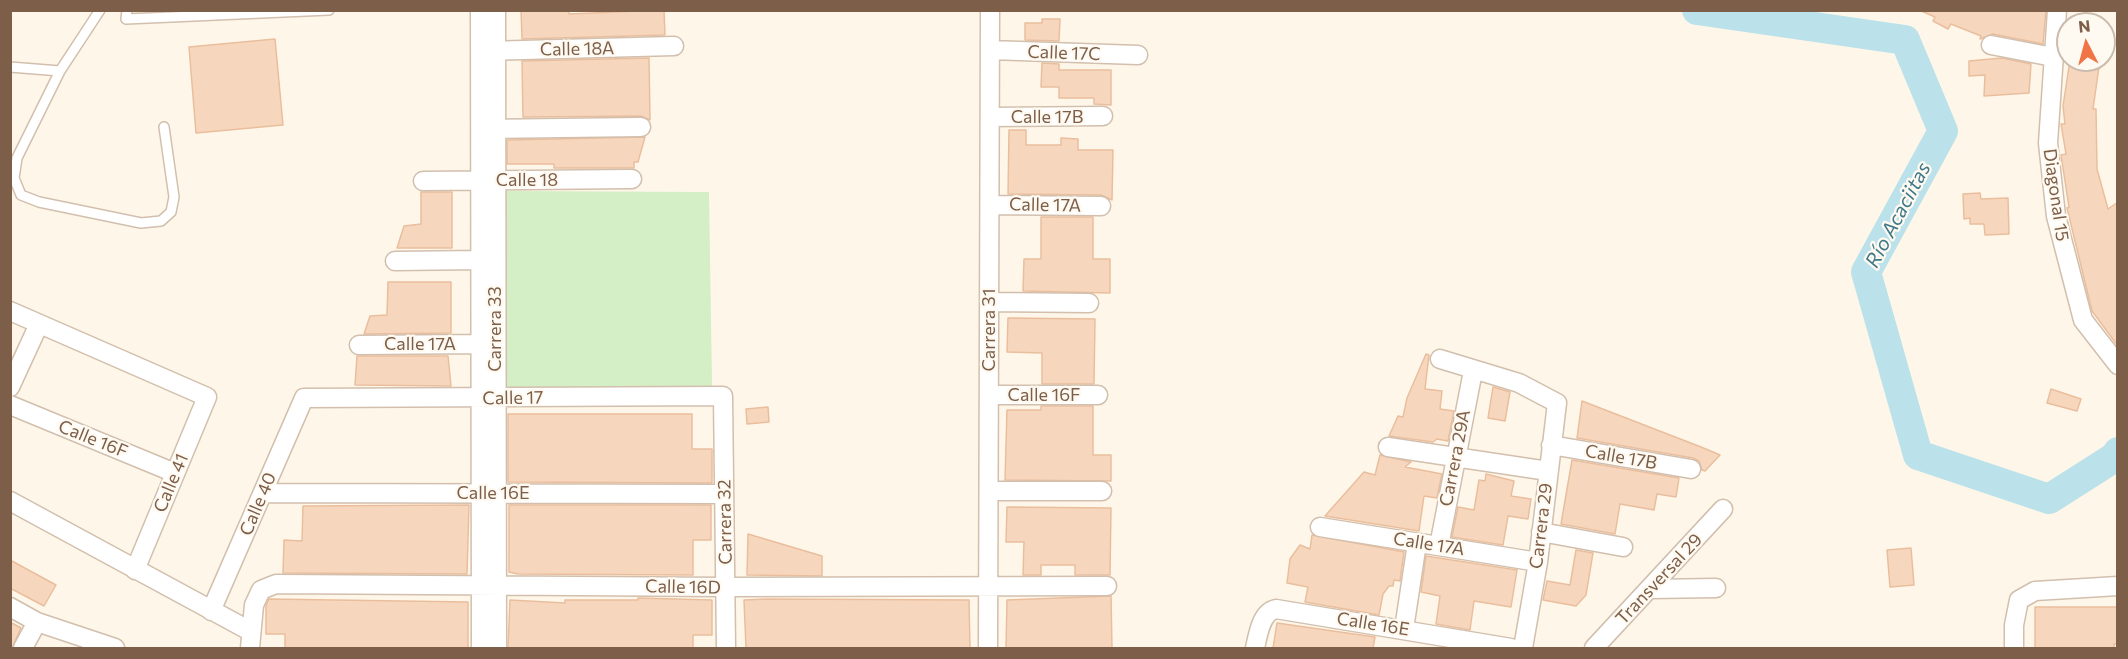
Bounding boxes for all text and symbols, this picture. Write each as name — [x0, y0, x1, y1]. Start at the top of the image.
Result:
north arrow — [2056, 12, 2116, 72]
text: N — [2077, 16, 2091, 36]
street label: Calle 18A — [540, 38, 614, 60]
street label: Calle 17C — [1027, 41, 1101, 65]
street label: Calle 17B — [1011, 106, 1083, 128]
street label: Diagonal 15 — [2039, 147, 2073, 243]
water label: Río Acaciitas — [1860, 158, 1936, 272]
street label: Calle 18 — [496, 169, 558, 191]
street label: Calle 17A — [1009, 194, 1081, 216]
street label: Carrera 33 — [484, 286, 506, 372]
street label: Carrera 31 — [978, 288, 1000, 372]
street label: Calle 17A — [384, 333, 456, 355]
street label: Calle 16F — [1008, 384, 1080, 406]
street label: Calle 17 — [482, 387, 544, 409]
street label: Carrera 29A — [1435, 408, 1475, 508]
street label: Calle 16F — [55, 415, 131, 463]
street label: Calle 17B — [1583, 440, 1659, 474]
street label: Calle 41 — [149, 450, 193, 516]
street label: Calle 40 — [235, 469, 281, 539]
street label: Carrera 32 — [713, 479, 737, 565]
street label: Calle 16E — [456, 482, 530, 504]
street label: Carrera 29 — [1525, 482, 1557, 570]
street label: Calle 17A — [1392, 528, 1466, 560]
street label: Transversal 29 — [1611, 529, 1707, 629]
street label: Calle 16D — [645, 576, 721, 598]
street label: Calle 16E — [1335, 608, 1411, 640]

